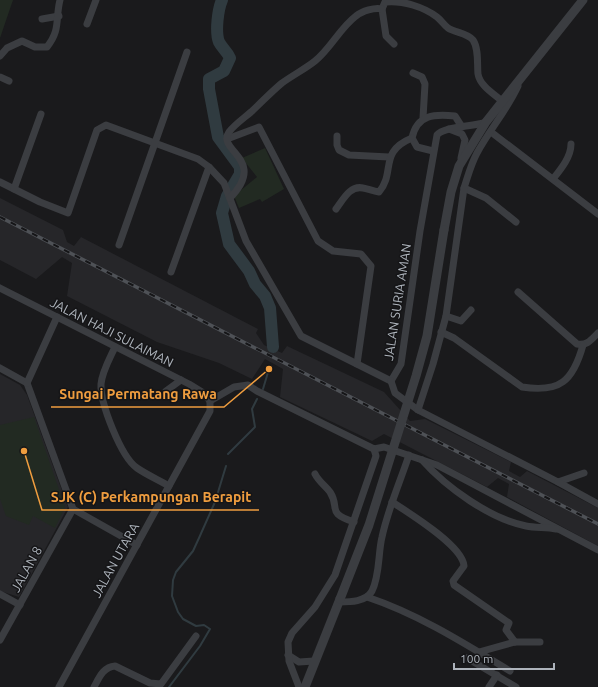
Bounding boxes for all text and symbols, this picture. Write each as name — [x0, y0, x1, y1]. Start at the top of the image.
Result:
street label: JALAN SURIA AMAN — [381, 242, 413, 362]
street label: JALAN HAJI SULAIMAN — [48, 295, 176, 369]
callout: Sungai Permatang Rawa — [51, 381, 224, 407]
text: Sungai Permatang Rawa — [59, 386, 217, 402]
callout: SJK (C) Perkampungan Berapit — [42, 484, 259, 510]
text: SJK (C) Perkampungan Berapit — [51, 489, 251, 505]
street label: JALAN UTARA — [89, 520, 142, 600]
street label: JALAN 8 — [8, 544, 44, 594]
scale bar — [454, 645, 554, 671]
text: 100 m — [460, 652, 493, 665]

